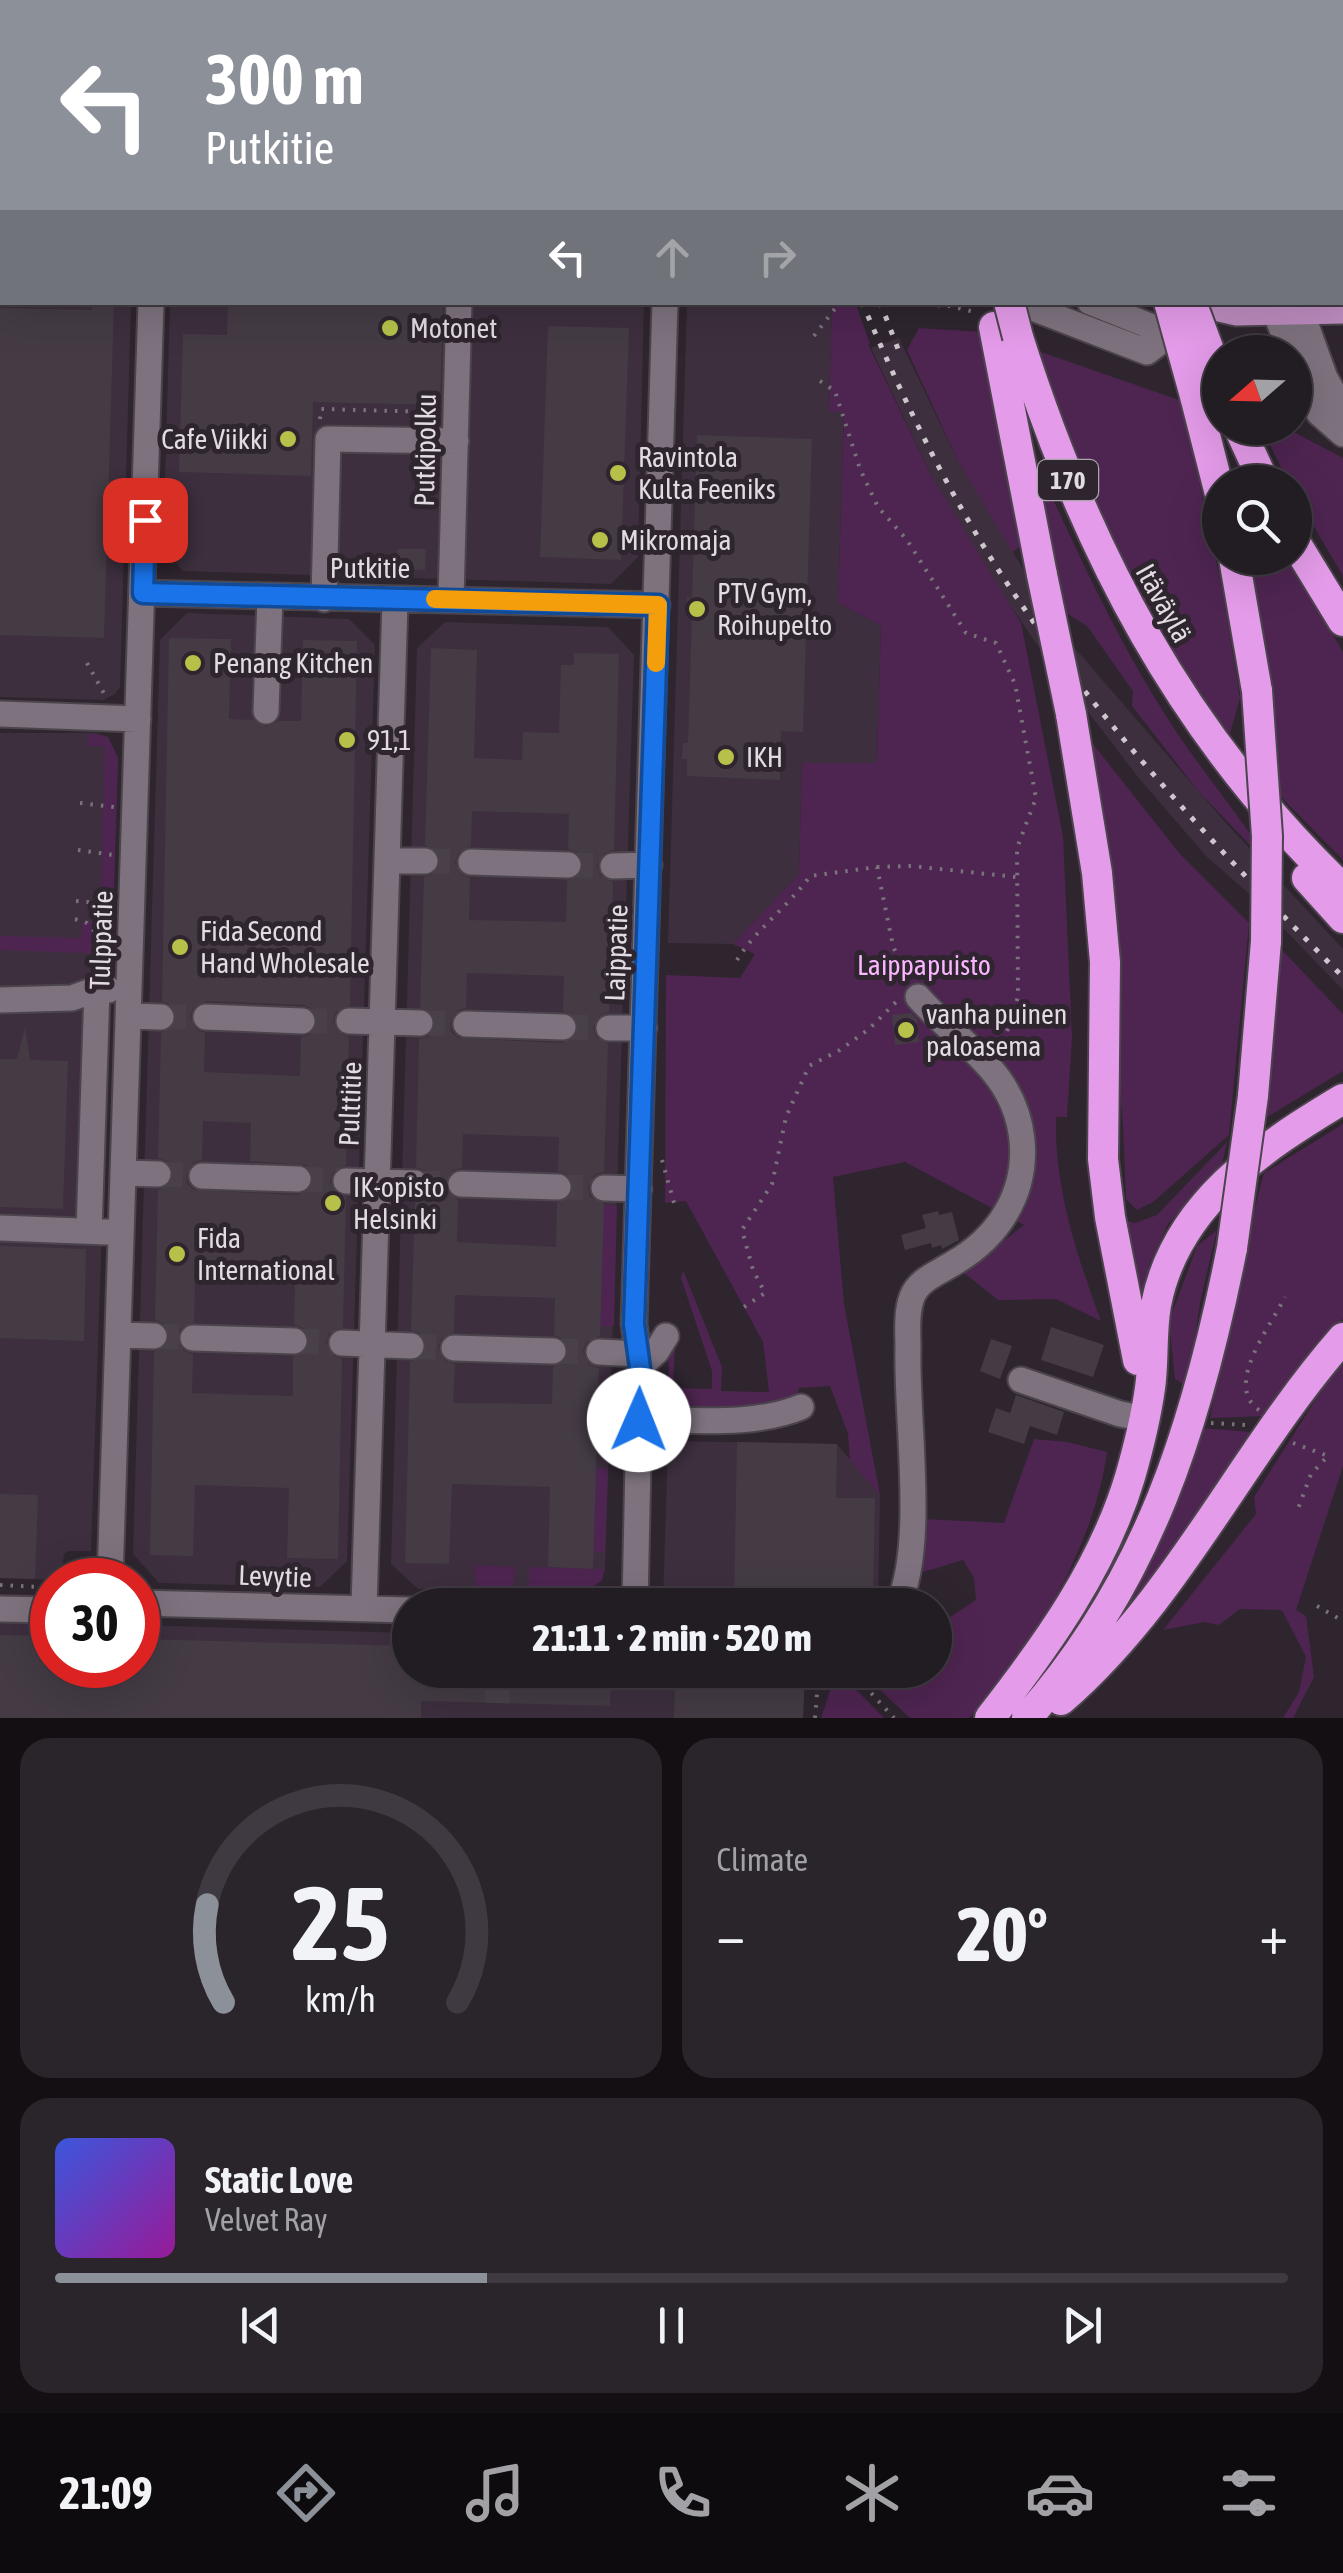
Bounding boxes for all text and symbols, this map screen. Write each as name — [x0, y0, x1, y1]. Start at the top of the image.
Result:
text: 300 m — [205, 39, 364, 119]
icon: left — [40, 40, 170, 170]
text: Putkitie — [205, 122, 334, 174]
icon: left — [540, 230, 595, 285]
icon: ahead — [645, 230, 700, 285]
icon: right — [750, 230, 805, 285]
place label: Motonet — [410, 312, 497, 344]
marker: Motonet — [379, 317, 401, 339]
north arrow — [1202, 335, 1312, 445]
map controls — [1202, 335, 1312, 575]
street label: Putkipolku — [408, 393, 442, 507]
place label: Cafe Viikki — [161, 423, 268, 455]
marker: Cafe Viikki — [277, 428, 299, 450]
place label: Ravintola Kulta Feeniks — [638, 441, 776, 505]
road number: 170 — [1038, 460, 1098, 500]
marker: Ravintola Kulta Feeniks — [607, 462, 629, 484]
button: search — [1202, 465, 1312, 575]
pin — [103, 478, 188, 563]
icon: arrive — [118, 493, 173, 548]
place label: Mikromaja — [620, 524, 732, 556]
marker: Mikromaja — [589, 529, 611, 551]
street label: Putkitie — [330, 552, 410, 584]
street label: Itäväylä — [1130, 558, 1198, 648]
place label: PTV Gym, Roihupelto — [717, 577, 832, 641]
marker: PTV Gym, Roihupelto — [686, 598, 708, 620]
place label: Penang Kitchen — [213, 647, 373, 679]
marker: Penang Kitchen — [182, 652, 204, 674]
place label: 91,1 — [367, 724, 411, 756]
marker: 91,1 — [336, 729, 358, 751]
place label: IKH — [746, 741, 783, 773]
marker: IKH — [715, 746, 737, 768]
street label: Tulppatie — [83, 890, 119, 990]
street label: Laippatie — [598, 904, 634, 1002]
place label: Fida Second Hand Wholesale — [200, 915, 370, 979]
marker: Fida Second Hand Wholesale — [169, 936, 191, 958]
park label: Laippapuisto — [857, 949, 991, 981]
place label: vanha puinen paloasema — [926, 998, 1067, 1062]
marker: vanha puinen paloasema — [895, 1019, 917, 1041]
street label: Pulttitie — [333, 1061, 367, 1147]
place label: IK-opisto Helsinki — [353, 1171, 445, 1235]
marker: IK-opisto Helsinki — [322, 1192, 344, 1214]
place label: Fida International — [197, 1222, 335, 1286]
marker: Fida International — [166, 1243, 188, 1265]
position arrow — [587, 1368, 691, 1472]
speed limit sign: 30 — [30, 1558, 160, 1688]
street label: Levytie — [238, 1559, 312, 1593]
text: 21:11 · 2 min · 520 m — [532, 1616, 812, 1659]
text: Climate — [717, 1841, 808, 1878]
text: 25 — [292, 1863, 390, 1982]
text: 20° — [957, 1891, 1048, 1977]
text: − — [717, 1903, 745, 1966]
text: + — [1259, 1903, 1288, 1966]
text: km/h — [305, 1979, 376, 2020]
text: Static Love — [205, 2158, 353, 2201]
text: Velvet Ray — [205, 2201, 327, 2238]
icon: previous — [233, 2298, 288, 2353]
icon: pause — [644, 2298, 699, 2353]
icon: next — [1055, 2298, 1110, 2353]
icon: directions — [271, 2458, 341, 2528]
icon: music — [460, 2458, 530, 2528]
icon: phone — [648, 2458, 718, 2528]
icon: climate — [837, 2458, 907, 2528]
icon: car — [1025, 2458, 1095, 2528]
icon: filters — [1214, 2458, 1284, 2528]
text: 21:09 — [59, 2467, 153, 2519]

